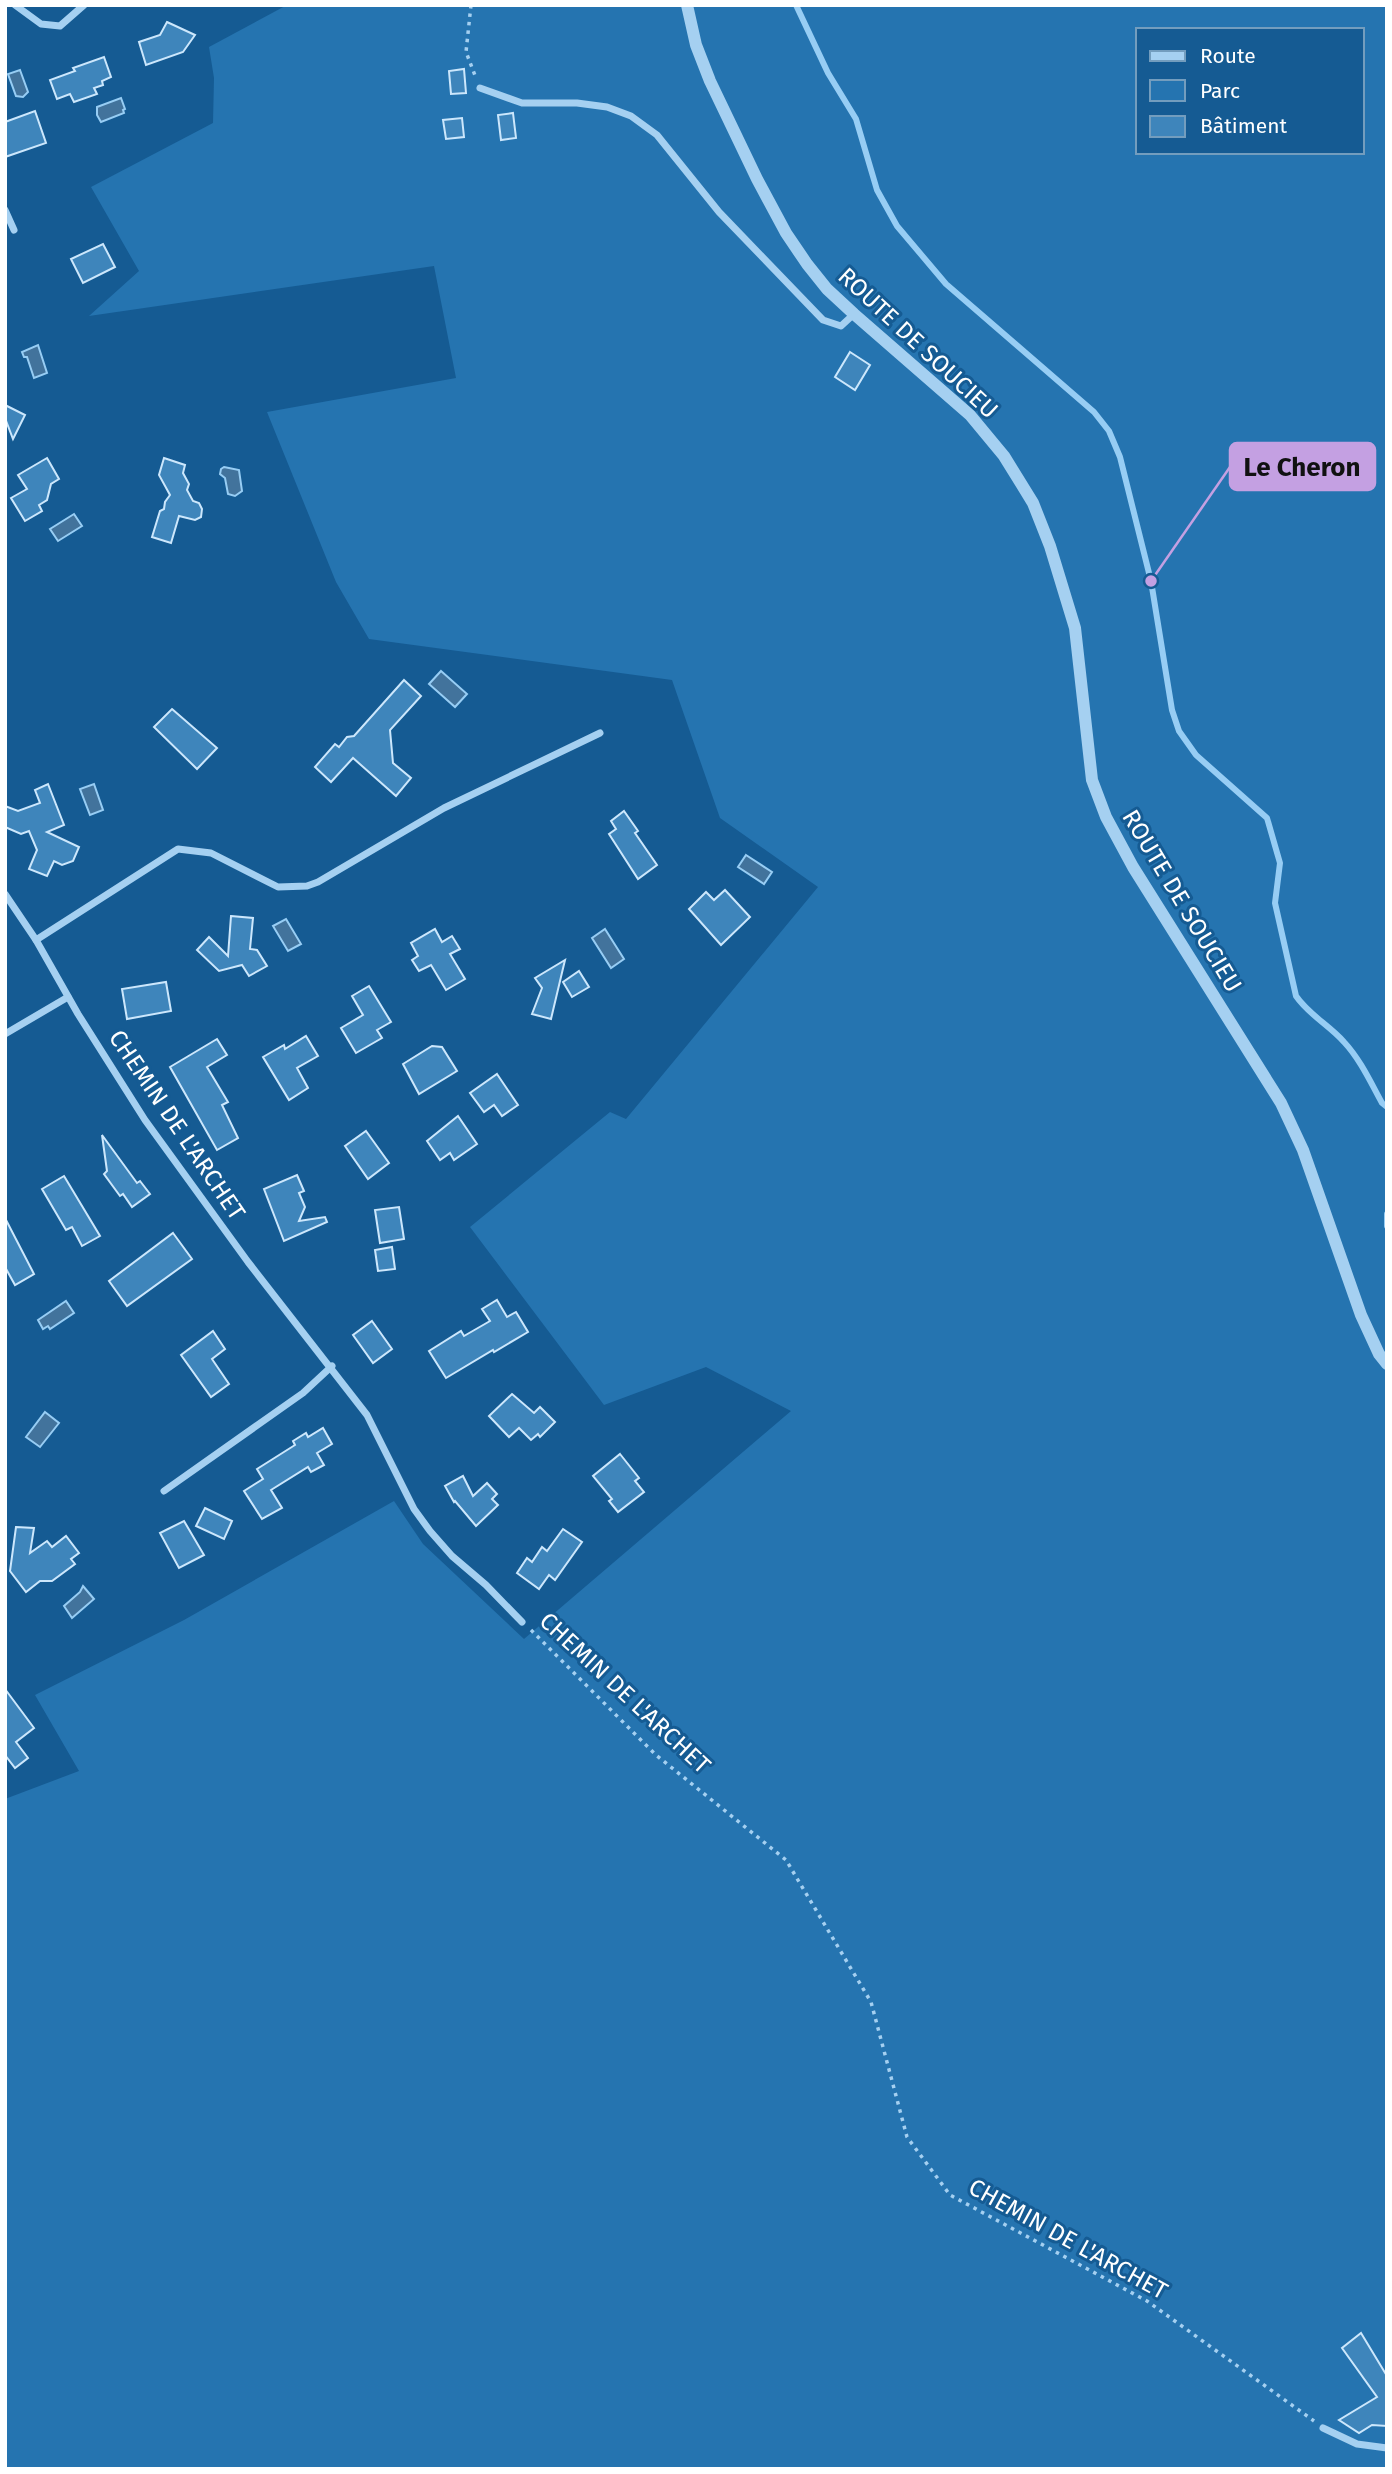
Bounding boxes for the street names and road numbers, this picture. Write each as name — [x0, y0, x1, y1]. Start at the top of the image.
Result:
street label: ROUTE DE SOUCIEU — [832, 262, 1004, 424]
street label: ROUTE DE SOUCIEU — [1116, 805, 1248, 997]
street label: CHEMIN DE L'ARCHET — [103, 1025, 251, 1226]
street label: CHEMIN DE L'ARCHET — [534, 1607, 716, 1780]
street label: CHEMIN DE L'ARCHET — [964, 2173, 1173, 2306]

